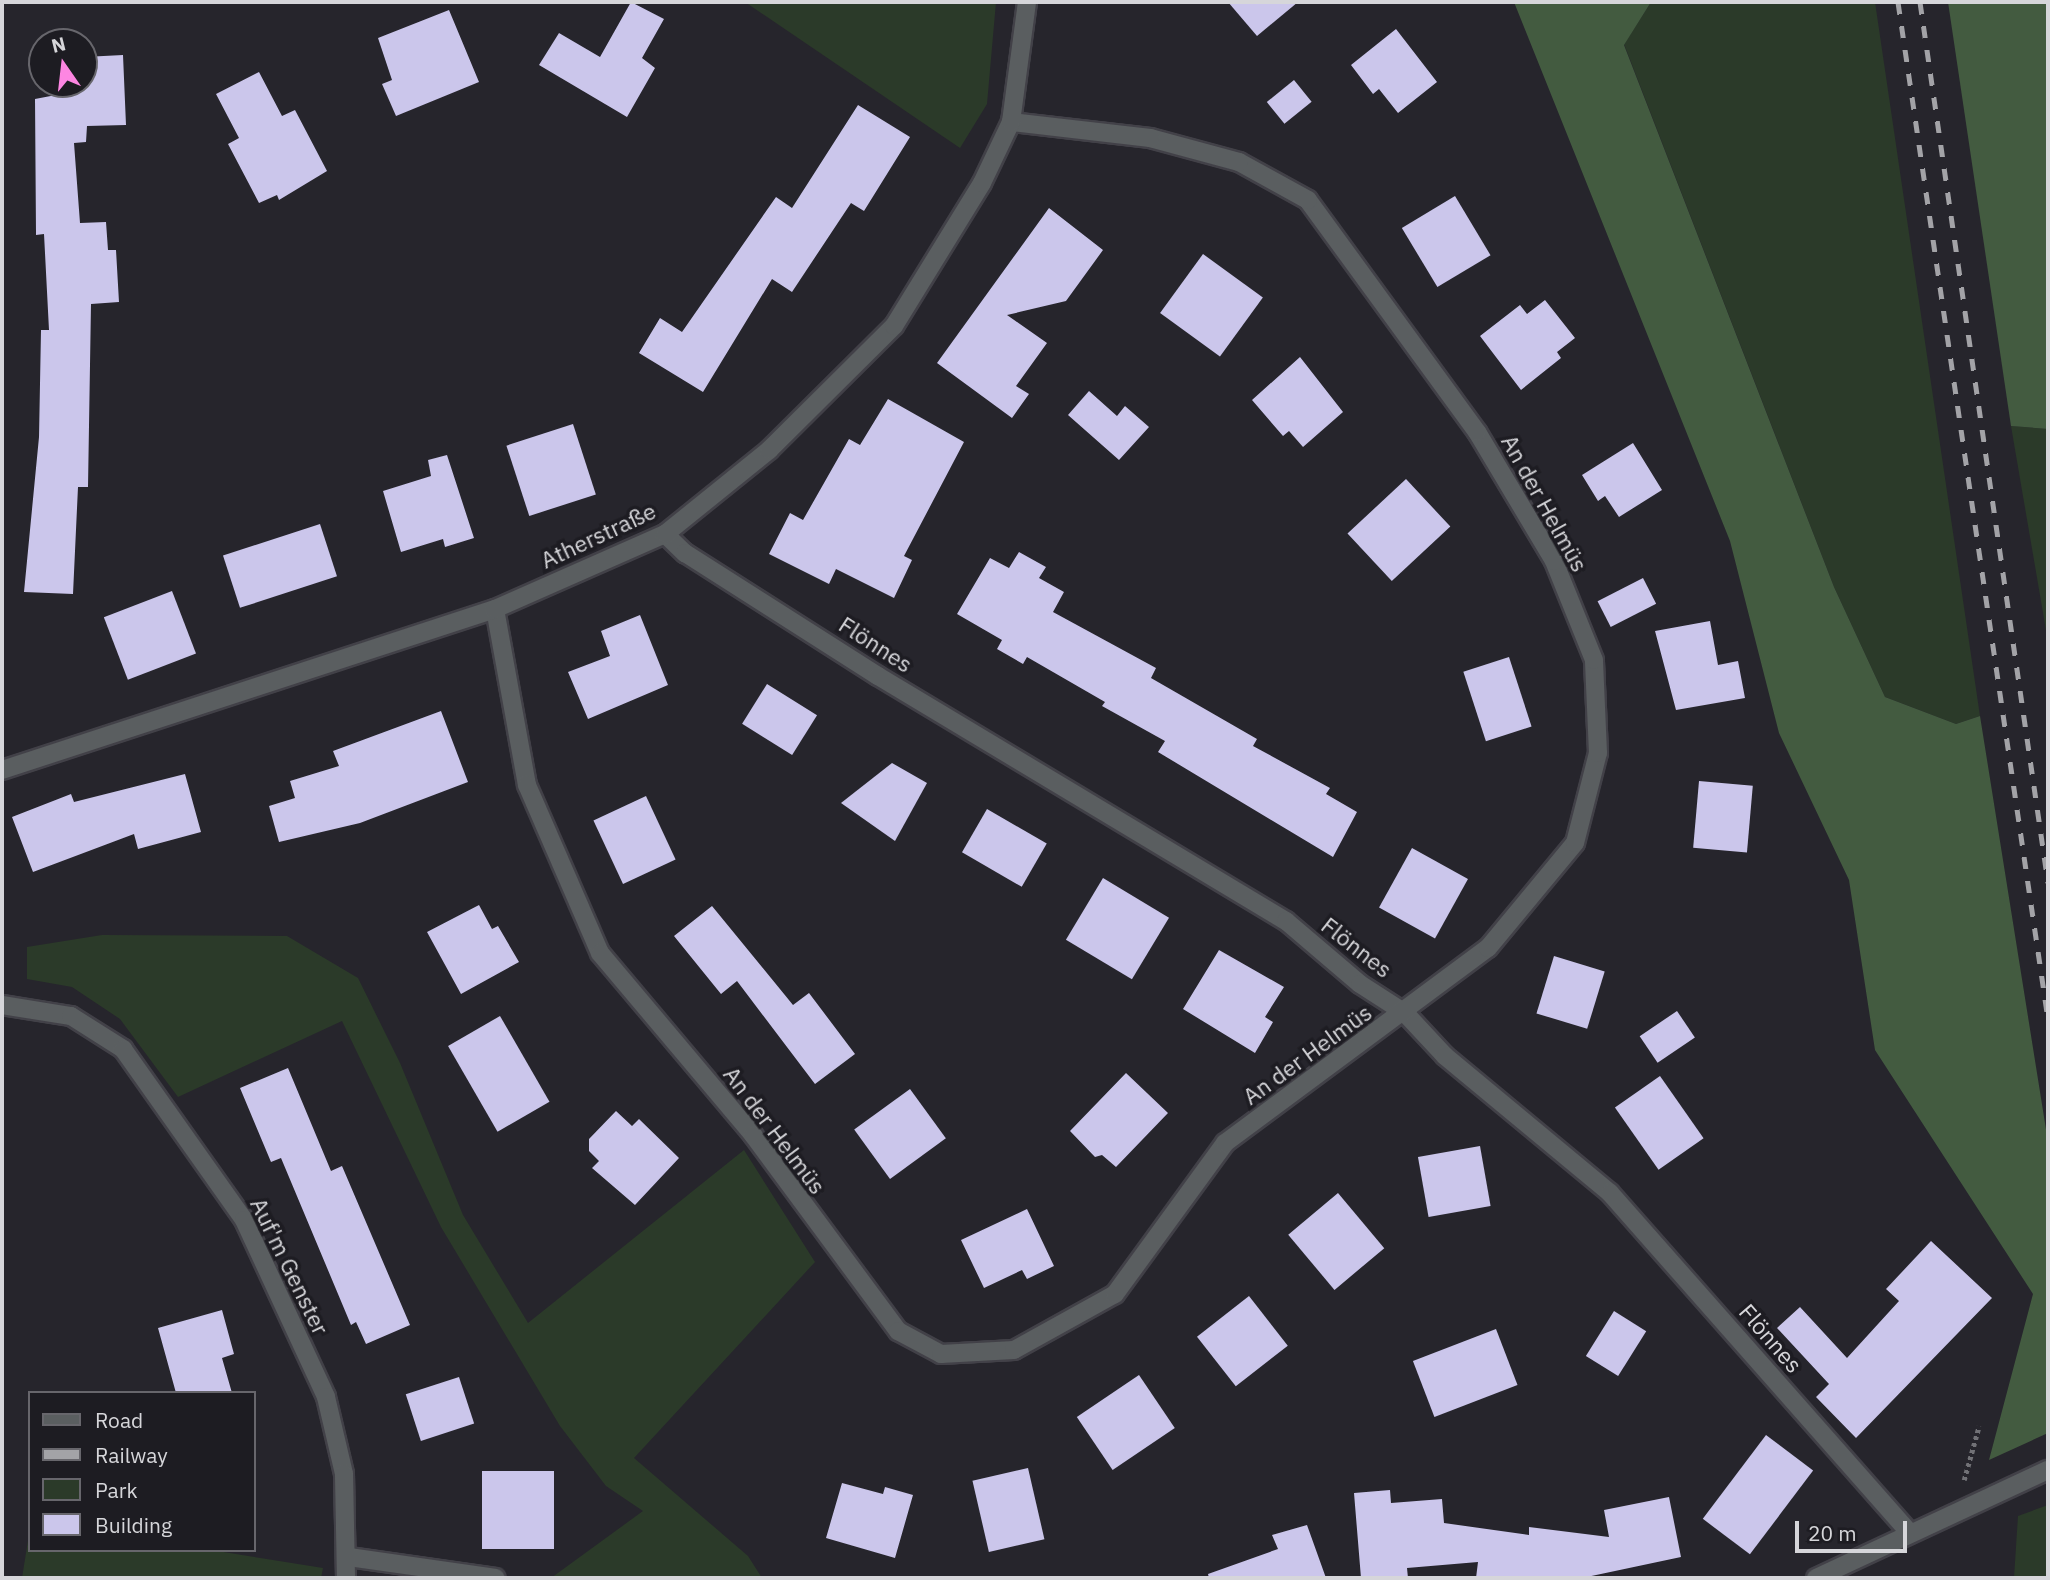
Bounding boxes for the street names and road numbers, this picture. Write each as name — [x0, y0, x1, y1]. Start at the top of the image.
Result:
street label: An der Helmüs — [1496, 430, 1594, 576]
street label: Atherstraße — [536, 496, 660, 574]
street label: Flönnes — [834, 610, 918, 678]
street label: Flönnes — [1316, 911, 1398, 983]
street label: An der Helmüs — [1237, 998, 1377, 1110]
street label: An der Helmüs — [718, 1061, 832, 1199]
street label: Auf'm Genster — [245, 1193, 335, 1339]
street label: Flönnes — [1734, 1298, 1808, 1378]

